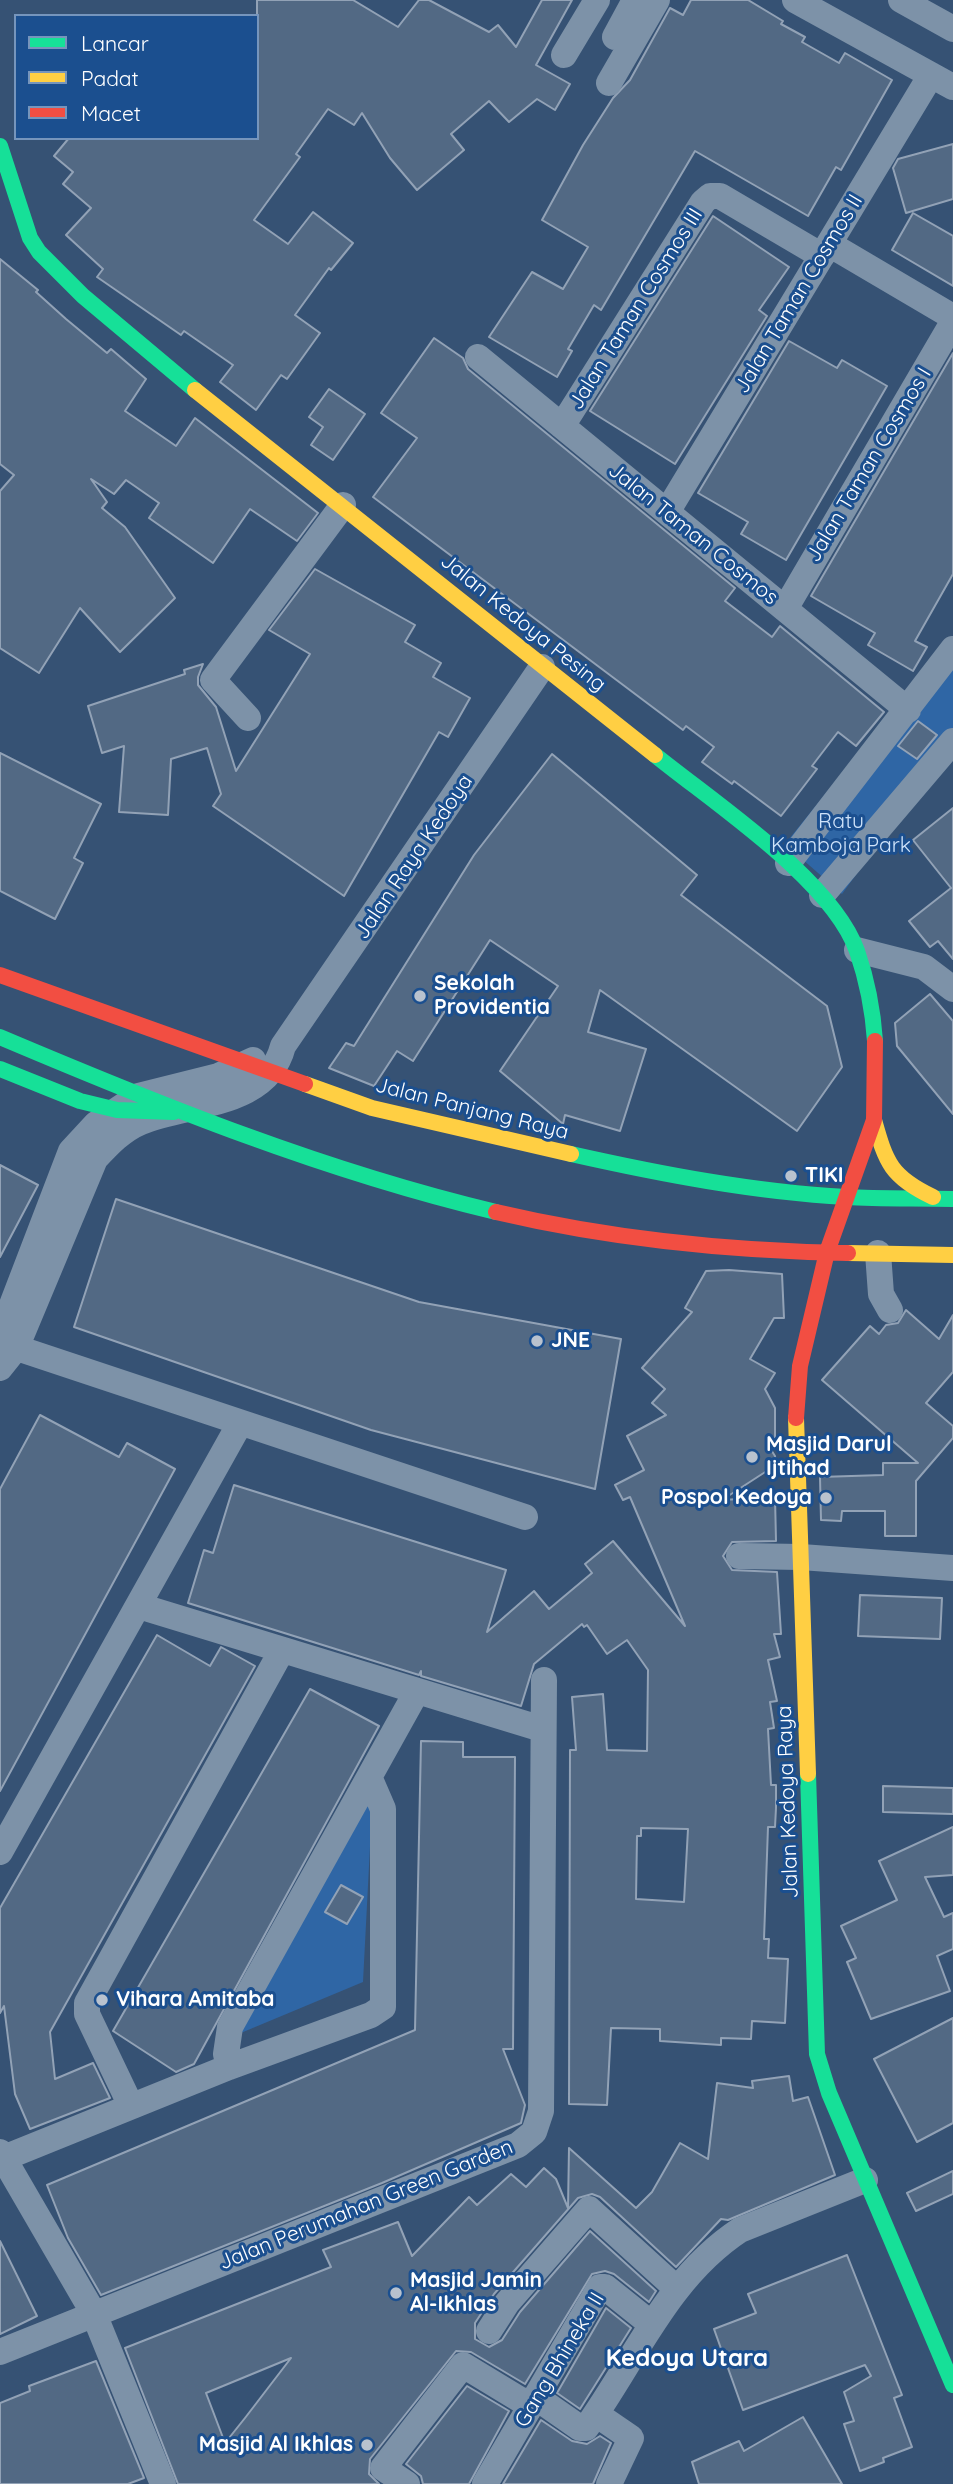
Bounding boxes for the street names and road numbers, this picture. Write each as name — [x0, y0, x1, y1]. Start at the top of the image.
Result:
street label: Jalan Taman Cosmos II — [730, 190, 868, 398]
street label: Jalan Taman Cosmos III — [564, 204, 708, 414]
street label: Jalan Taman Cosmos I — [801, 363, 937, 567]
street label: Jalan Taman Cosmos — [603, 458, 783, 610]
street label: Jalan Kedoya Pesing — [435, 549, 611, 697]
street label: Jalan Raya Kedoya — [350, 770, 478, 944]
street label: Jalan Panjang Raya — [373, 1073, 571, 1145]
street label: Jalan Kedoya Raya — [772, 1705, 804, 1899]
street label: Jalan Perumahan Green Garden — [215, 2134, 517, 2276]
street label: Gang Bhineka II — [510, 2288, 610, 2432]

